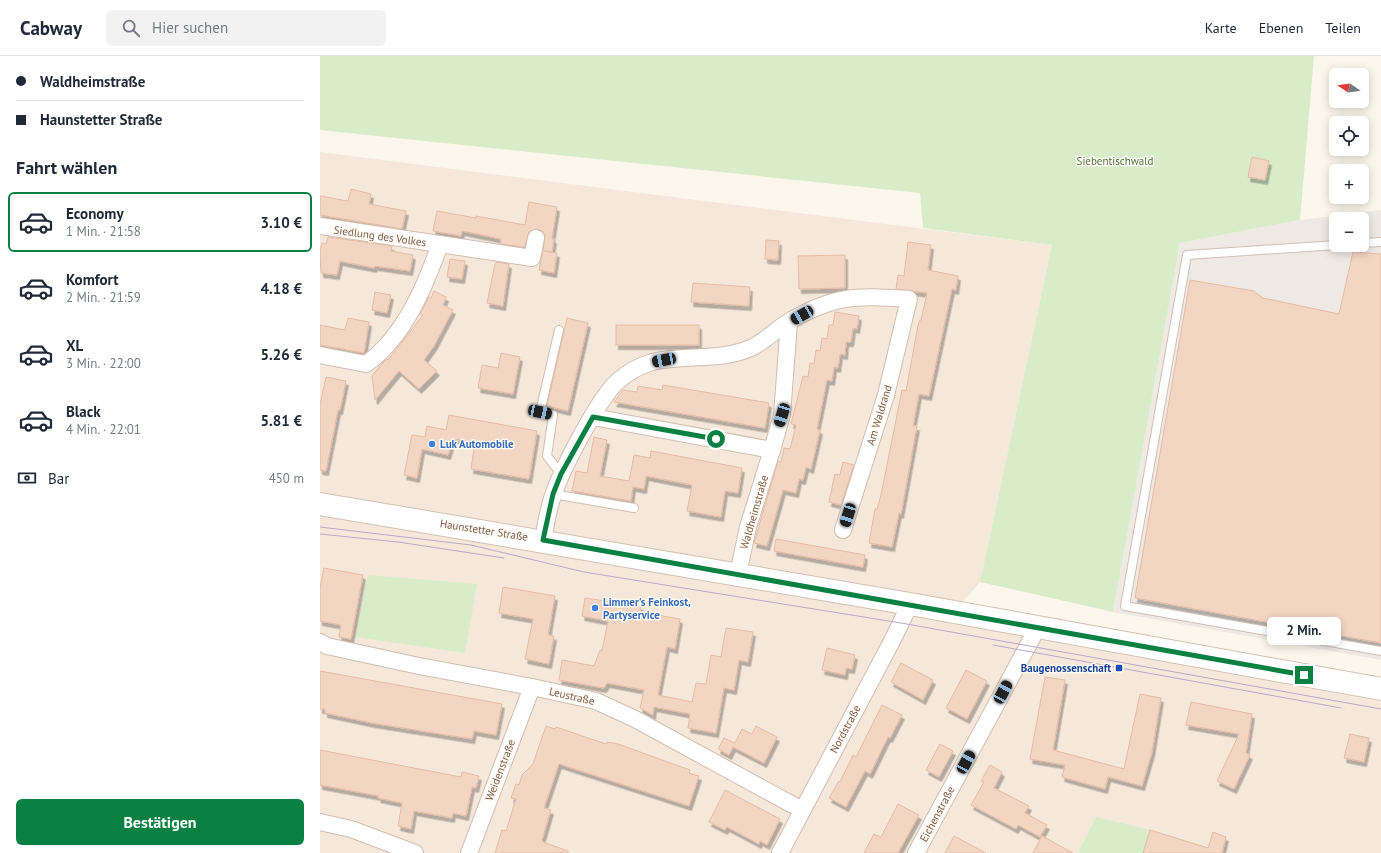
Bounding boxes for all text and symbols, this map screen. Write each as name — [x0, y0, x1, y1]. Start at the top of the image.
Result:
search box — [106, 10, 386, 46]
text: Cabway — [20, 16, 82, 40]
icon: search — [120, 17, 142, 39]
text: Hier suchen — [152, 18, 228, 37]
text: Karte — [1205, 19, 1237, 37]
text: Ebenen — [1259, 19, 1303, 37]
text: Teilen — [1325, 19, 1361, 37]
north arrow — [1329, 68, 1369, 108]
map controls — [1329, 68, 1369, 252]
text: Waldheimstraße — [40, 72, 145, 91]
text: Haunstetter Straße — [40, 110, 163, 129]
button: locate — [1329, 116, 1369, 156]
park label: Siebentischwald — [1077, 154, 1154, 168]
text: Fahrt wählen — [16, 156, 117, 179]
button: + — [1329, 164, 1369, 204]
icon: car — [18, 204, 54, 240]
text: Economy — [66, 204, 124, 223]
button: − — [1329, 212, 1369, 252]
text: 3.10 € — [260, 213, 302, 232]
text: 1 Min. · 21:58 — [66, 223, 141, 240]
street label: Siedlung des Volkes — [333, 223, 427, 249]
icon: car — [18, 270, 54, 306]
text: Komfort — [66, 270, 118, 289]
text: 4.18 € — [260, 279, 302, 298]
text: 2 Min. · 21:59 — [66, 289, 141, 306]
car — [789, 304, 815, 326]
icon: car — [18, 336, 54, 372]
text: XL — [66, 336, 83, 355]
text: 5.26 € — [260, 345, 302, 364]
car — [651, 352, 677, 368]
text: 3 Min. · 22:00 — [66, 355, 141, 372]
street label: Am Waldrand — [863, 383, 895, 447]
icon: car — [18, 402, 54, 438]
text: Black — [66, 402, 101, 421]
car — [773, 402, 791, 428]
car — [527, 404, 553, 420]
text: 5.81 € — [260, 411, 302, 430]
text: 4 Min. · 22:01 — [66, 421, 141, 438]
route start — [707, 430, 725, 448]
place label: Luk Automobile — [440, 437, 514, 451]
marker: Luk Automobile — [427, 439, 437, 449]
icon: cash — [16, 467, 38, 489]
text: Bar — [48, 469, 69, 488]
text: 450 m — [269, 470, 304, 487]
street label: Waldheimstraße — [737, 473, 771, 551]
car — [839, 502, 857, 528]
street label: Haunstetter Straße — [439, 516, 529, 544]
place label: Limmer's Feinkost, Partyservice — [603, 595, 691, 622]
marker: Limmer's Feinkost, Partyservice — [590, 603, 600, 613]
callout: 2 Min. — [1267, 617, 1341, 645]
text: 2 Min. — [1287, 622, 1321, 639]
place label: Baugenossenschaft — [1021, 661, 1111, 675]
marker: Baugenossenschaft — [1114, 663, 1124, 673]
route end — [1295, 666, 1313, 684]
car — [992, 679, 1014, 705]
street label: Leustraße — [548, 684, 596, 708]
street label: Nordstraße — [826, 702, 864, 756]
street label: Weidenstraße — [482, 737, 518, 803]
car — [955, 749, 977, 775]
street label: Eichenstraße — [916, 783, 958, 844]
button: Bestätigen — [16, 799, 304, 845]

